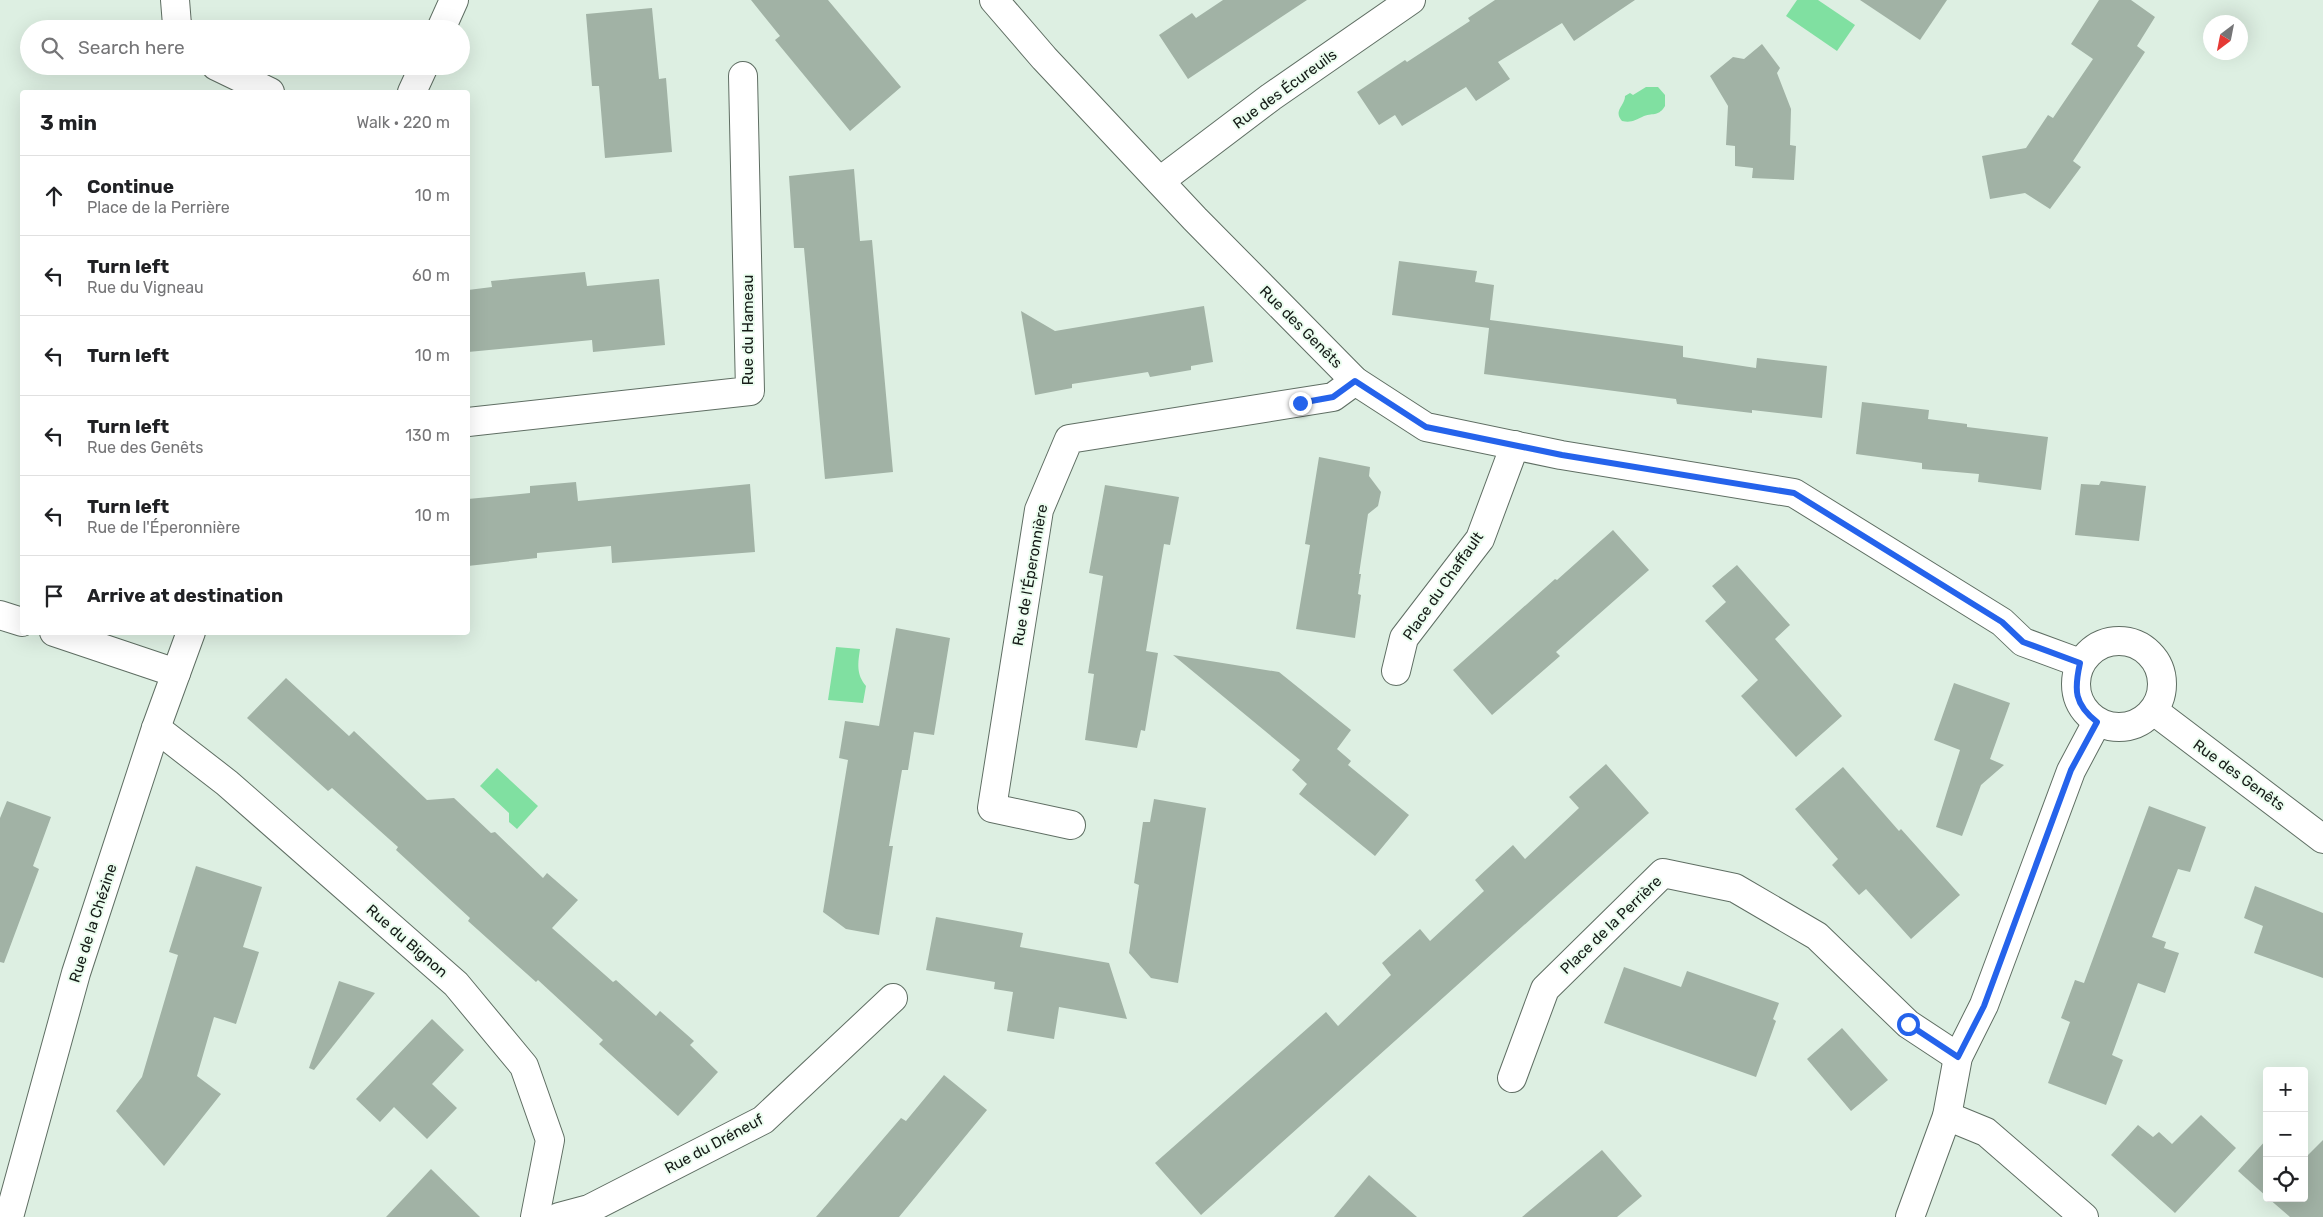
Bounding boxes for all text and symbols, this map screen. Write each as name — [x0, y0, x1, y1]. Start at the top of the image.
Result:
north arrow — [2203, 15, 2248, 60]
search box — [20, 20, 470, 75]
icon: search — [38, 34, 66, 62]
text: Search here — [78, 36, 185, 59]
street label: Rue des Écureuils — [1230, 45, 1341, 133]
text: 3 min — [40, 110, 97, 135]
text: Walk · 220 m — [357, 113, 450, 132]
text: Continue — [87, 175, 174, 198]
icon: ahead — [40, 182, 68, 210]
text: 10 m — [415, 186, 450, 205]
text: Place de la Perrière — [87, 198, 230, 217]
text: Turn left — [87, 255, 169, 278]
icon: left — [40, 262, 68, 290]
text: 60 m — [412, 266, 450, 285]
street label: Rue du Hameau — [739, 275, 757, 385]
text: Rue du Vigneau — [87, 278, 204, 297]
street label: Rue des Genêts — [1256, 282, 1346, 372]
icon: left — [40, 342, 68, 370]
text: Turn left — [87, 344, 169, 367]
text: 10 m — [415, 346, 450, 365]
route end — [1289, 392, 1312, 415]
text: Turn left — [87, 415, 169, 438]
icon: left — [40, 422, 68, 450]
text: 130 m — [405, 426, 450, 445]
text: Rue des Genêts — [87, 438, 203, 457]
text: Turn left — [87, 495, 169, 518]
icon: left — [40, 502, 68, 530]
street label: Rue de l'Éperonnière — [1009, 503, 1051, 647]
text: 10 m — [415, 506, 450, 525]
text: Rue de l'Éperonnière — [87, 518, 240, 537]
street label: Place du Chaffault — [1399, 528, 1487, 644]
icon: arrive — [40, 582, 68, 610]
text: Arrive at destination — [87, 584, 283, 607]
street label: Rue des Genêts — [2190, 736, 2289, 815]
street label: Rue de la Chézine — [65, 861, 121, 985]
street label: Place de la Perrière — [1557, 872, 1665, 978]
street label: Rue du Bignon — [363, 901, 451, 981]
route start — [1897, 1013, 1920, 1036]
map controls — [2263, 1067, 2308, 1202]
button: + — [2263, 1067, 2308, 1112]
street label: Rue du Dréneuf — [662, 1110, 767, 1178]
button: − — [2263, 1112, 2308, 1157]
button: locate — [2263, 1157, 2308, 1202]

